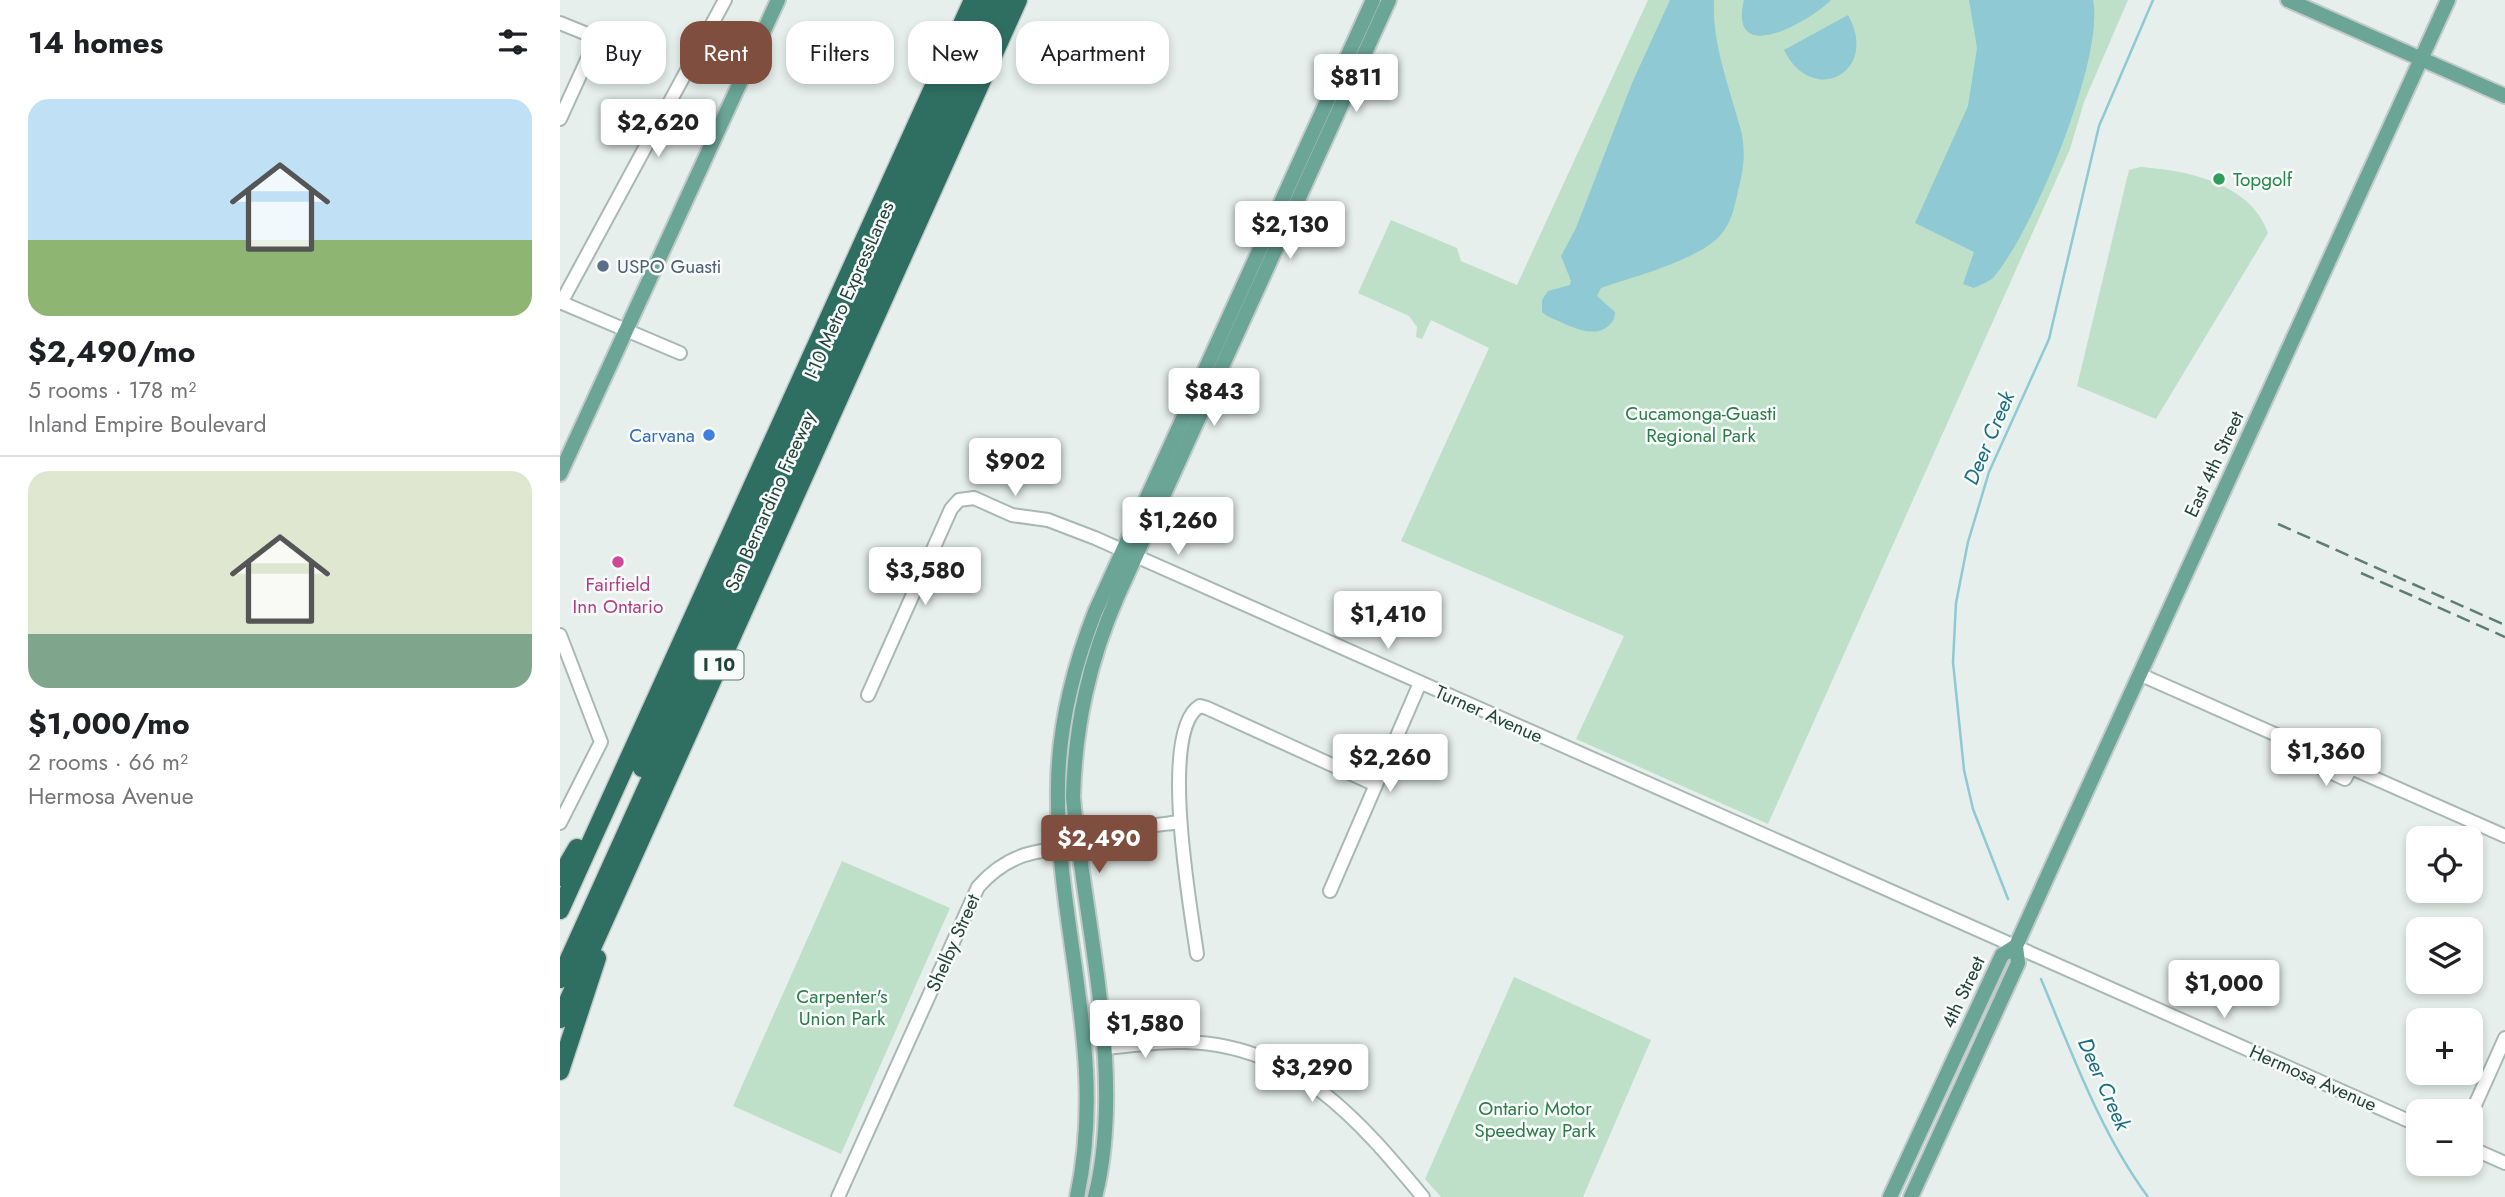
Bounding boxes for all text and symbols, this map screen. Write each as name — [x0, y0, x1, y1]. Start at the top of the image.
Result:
text: 14 homes — [28, 21, 163, 64]
chip: Buy — [581, 21, 666, 84]
chip: Rent — [680, 21, 772, 84]
chip: Filters — [786, 21, 894, 84]
chip: New — [908, 21, 1002, 84]
chip: Apartment — [1016, 21, 1169, 84]
icon: filters — [494, 23, 532, 61]
pin: $811 — [1315, 54, 1397, 114]
text: $811 — [1330, 60, 1382, 94]
pin: $2,620 — [601, 100, 715, 159]
text: $2,620 — [617, 105, 699, 139]
icon: home — [217, 144, 343, 270]
place label: Topgolf — [2233, 166, 2293, 193]
marker: Topgolf — [2211, 171, 2227, 187]
street label: I-10 Metro ExpressLanes — [798, 196, 901, 383]
pin: $2,130 — [1233, 202, 1347, 261]
text: $2,130 — [1251, 207, 1329, 241]
place label: USPO Guasti — [617, 253, 721, 280]
marker: USPO Guasti — [595, 258, 611, 274]
text: $2,490/mo — [28, 330, 195, 373]
pin: $843 — [1173, 368, 1255, 428]
text: 5 rooms · 178 m² — [28, 373, 196, 407]
text: $843 — [1184, 374, 1244, 408]
water label: Deer Creek — [1956, 386, 2023, 489]
park label: Cucamonga-Guasti Regional Park — [1625, 400, 1777, 449]
street label: San Bernardino Freeway — [718, 406, 822, 595]
street label: East 4th Street — [2178, 406, 2251, 521]
text: Inland Empire Boulevard — [28, 407, 267, 441]
place label: Carvana — [629, 422, 695, 449]
marker: Carvana — [701, 427, 717, 443]
pin: $902 — [974, 438, 1056, 498]
text: $902 — [985, 444, 1045, 478]
pin: $1,260 — [1121, 498, 1235, 557]
text: $1,260 — [1138, 503, 1218, 537]
icon: home — [217, 516, 343, 642]
pin: $3,580 — [868, 548, 982, 607]
text: $3,580 — [885, 553, 965, 587]
marker: Fairfield Inn Ontario — [610, 554, 626, 570]
place label: Fairfield Inn Ontario — [573, 571, 663, 620]
pin: $1,410 — [1331, 592, 1445, 651]
text: $1,410 — [1350, 597, 1426, 631]
road number: I 10 — [694, 650, 744, 680]
street label: Turner Avenue — [1431, 678, 1547, 750]
text: $1,000/mo — [28, 702, 190, 745]
pin: $1,360 — [2269, 728, 2383, 788]
pin: $2,260 — [1333, 734, 1447, 794]
text: $1,360 — [2287, 734, 2365, 768]
text: $2,260 — [1349, 740, 1431, 774]
text: 2 rooms · 66 m² — [28, 745, 188, 779]
text: Hermosa Avenue — [28, 779, 194, 813]
pin: $2,490 — [1042, 816, 1156, 875]
text: $2,490 — [1057, 821, 1141, 855]
map controls — [2406, 826, 2483, 1176]
button: locate — [2406, 826, 2483, 903]
street label: Shelby Street — [919, 889, 987, 996]
button: layers — [2406, 917, 2483, 994]
street label: 4th Street — [1935, 951, 1992, 1032]
pin: $1,000 — [2167, 960, 2281, 1020]
text: $1,000 — [2184, 966, 2264, 1000]
park label: Carpenter's Union Park — [796, 983, 888, 1032]
pin: $1,580 — [1088, 1000, 1202, 1060]
text: $1,580 — [1106, 1006, 1184, 1040]
button: + — [2406, 1008, 2483, 1085]
water label: Deer Creek — [2070, 1033, 2138, 1136]
street label: Hermosa Avenue — [2245, 1038, 2381, 1118]
pin: $3,290 — [1255, 1044, 1369, 1104]
text: $3,290 — [1271, 1050, 1353, 1084]
park label: Ontario Motor Speedway Park — [1474, 1095, 1596, 1144]
button: − — [2406, 1099, 2483, 1176]

